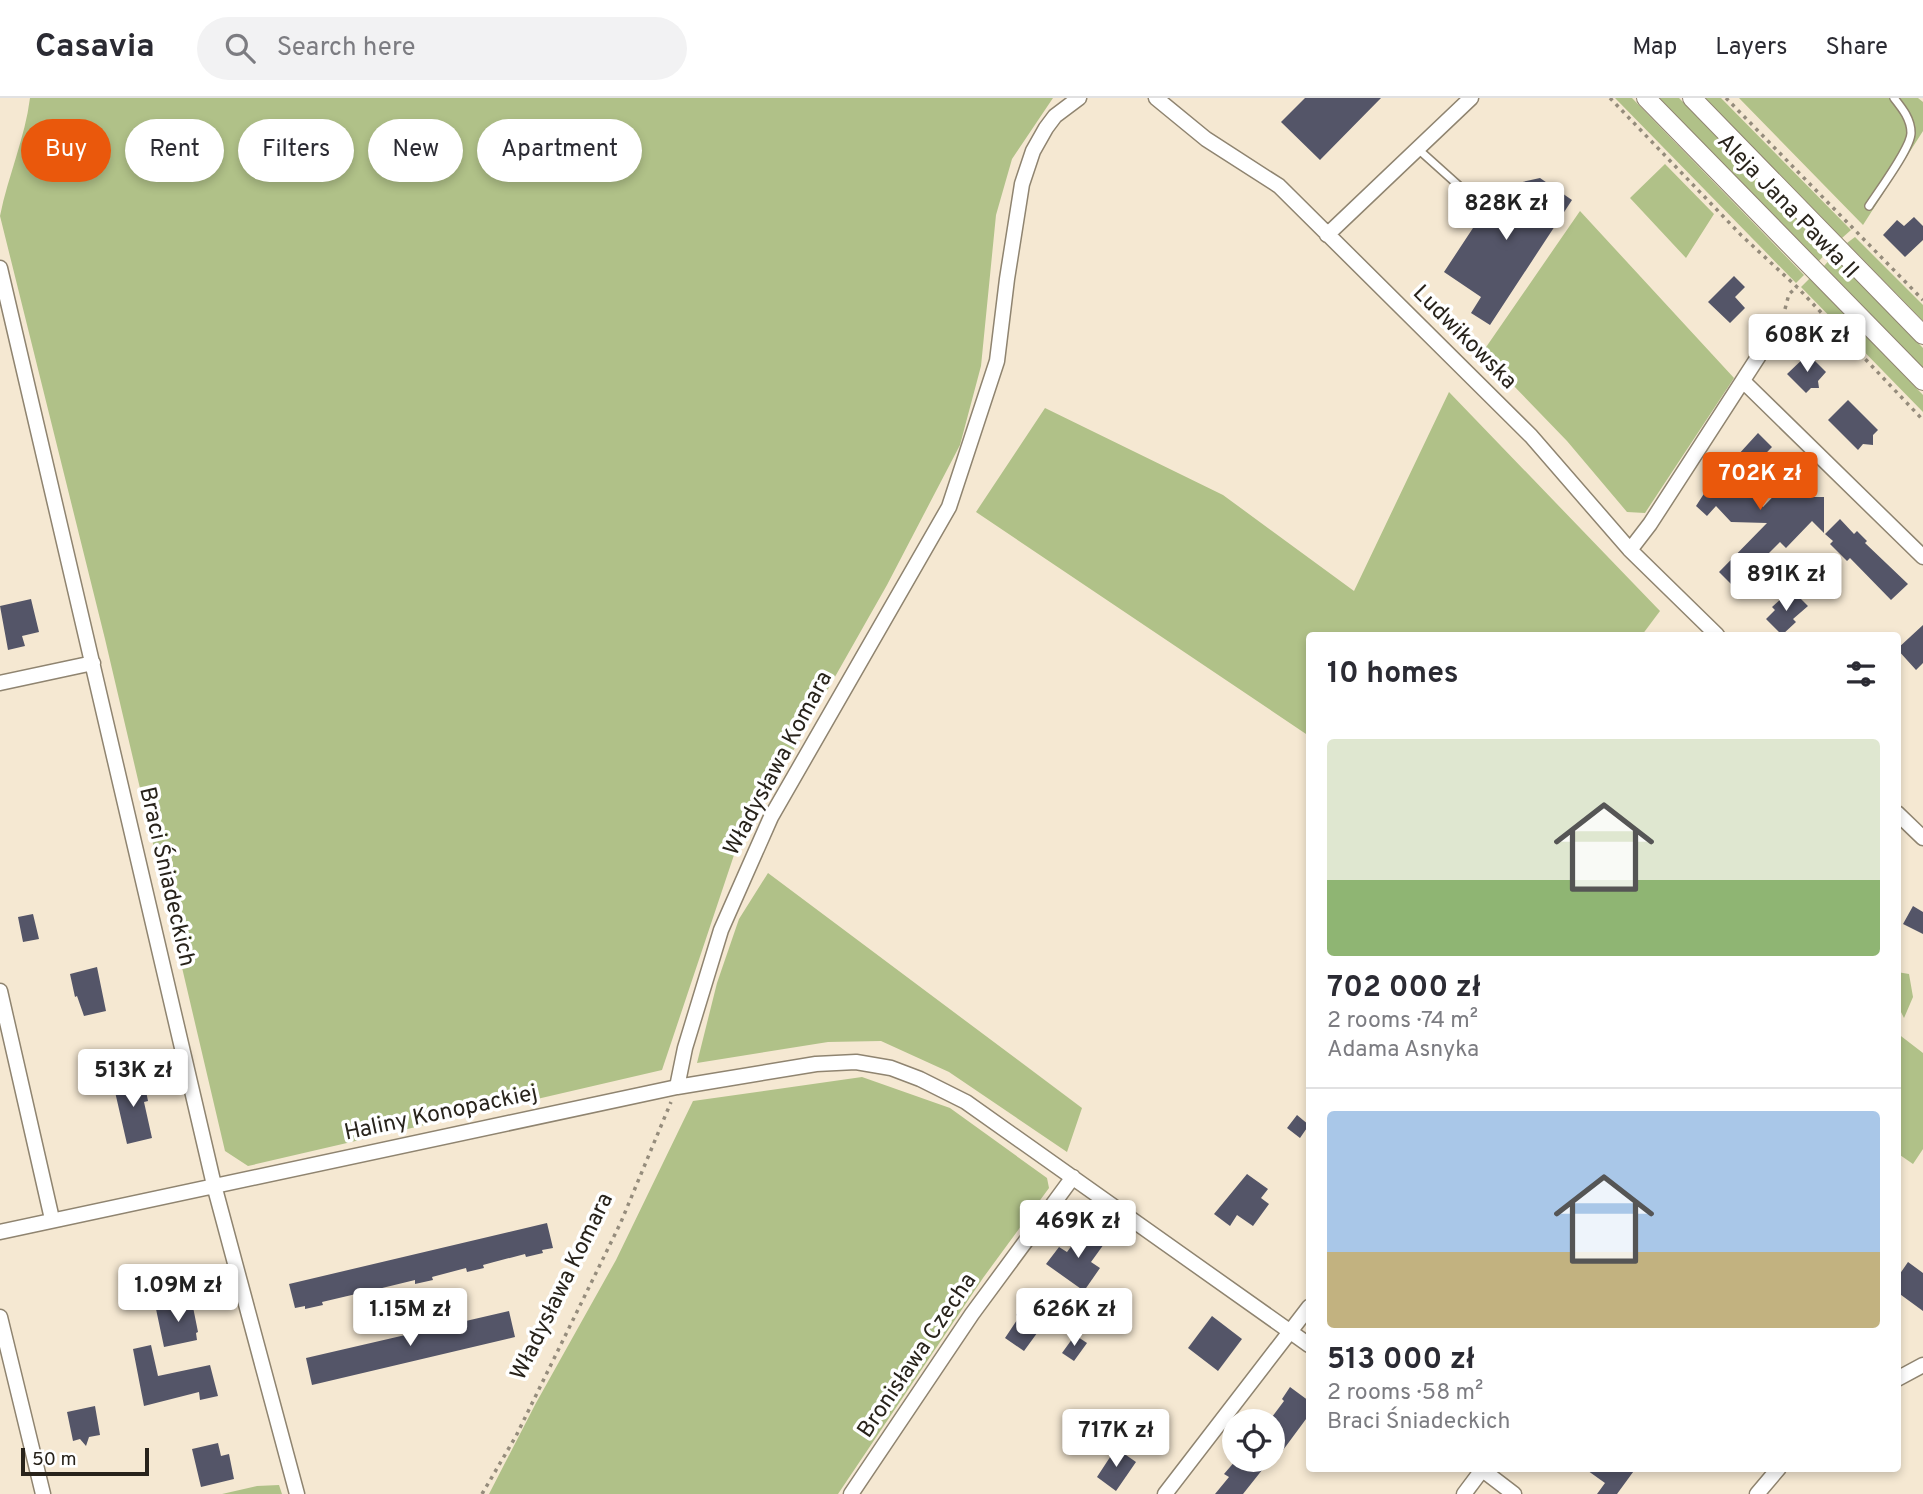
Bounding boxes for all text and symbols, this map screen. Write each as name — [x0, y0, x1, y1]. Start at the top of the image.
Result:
search box — [197, 17, 687, 80]
text: Casavia — [35, 27, 155, 69]
icon: search — [221, 29, 259, 67]
text: Search here — [277, 32, 416, 65]
text: Map — [1632, 33, 1677, 63]
text: Layers — [1715, 33, 1787, 63]
text: Share — [1825, 33, 1888, 63]
chip: Buy — [21, 119, 111, 182]
chip: Rent — [125, 119, 224, 182]
chip: Filters — [238, 119, 354, 182]
chip: New — [368, 119, 463, 182]
chip: Apartment — [477, 119, 642, 182]
street label: Aleja Jana Pawła II — [1710, 128, 1864, 286]
pin: 828K zł — [1441, 183, 1571, 242]
text: 828K zł — [1464, 190, 1548, 219]
street label: Ludwikowska — [1406, 280, 1522, 396]
pin: 608K zł — [1742, 314, 1872, 374]
text: 608K zł — [1765, 322, 1849, 351]
pin: 702K zł — [1695, 452, 1825, 512]
text: 702K zł — [1719, 460, 1801, 489]
pin: 891K zł — [1721, 554, 1851, 613]
text: 891K zł — [1747, 561, 1825, 590]
icon: filters — [1842, 655, 1880, 693]
text: 10 homes — [1327, 656, 1458, 693]
street label: Władysława Komara — [718, 667, 840, 861]
street label: Braci Śniadeckich — [131, 784, 203, 970]
icon: home — [1541, 784, 1667, 910]
text: 702 000 zł — [1327, 970, 1481, 1007]
text: 2 rooms · 74 m² — [1327, 1007, 1478, 1036]
text: Adama Asnyka — [1327, 1036, 1479, 1065]
pin: 513K zł — [68, 1049, 198, 1109]
text: 513K zł — [94, 1057, 172, 1086]
street label: Haliny Konopackiej — [342, 1079, 540, 1149]
icon: home — [1541, 1156, 1667, 1282]
street label: Władysława Komara — [505, 1189, 621, 1385]
pin: 469K zł — [1013, 1200, 1143, 1260]
text: 469K zł — [1036, 1208, 1120, 1237]
pin: 1.09M zł — [106, 1264, 250, 1324]
street label: Bronisława Czecha — [852, 1268, 984, 1444]
text: 1.09M zł — [134, 1272, 222, 1301]
pin: 1.15M zł — [338, 1288, 482, 1348]
pin: 626K zł — [1009, 1288, 1139, 1348]
text: 1.15M zł — [369, 1296, 451, 1325]
text: 626K zł — [1032, 1296, 1116, 1325]
text: 513 000 zł — [1327, 1342, 1475, 1379]
text: 2 rooms · 58 m² — [1327, 1379, 1483, 1408]
text: Braci Śniadeckich — [1327, 1408, 1511, 1437]
map controls — [1222, 1409, 1285, 1472]
button: locate — [1222, 1409, 1285, 1472]
pin: 717K zł — [1051, 1410, 1181, 1469]
text: 717K zł — [1078, 1417, 1154, 1446]
scale bar — [21, 1445, 149, 1477]
text: 50 m — [32, 1448, 77, 1472]

